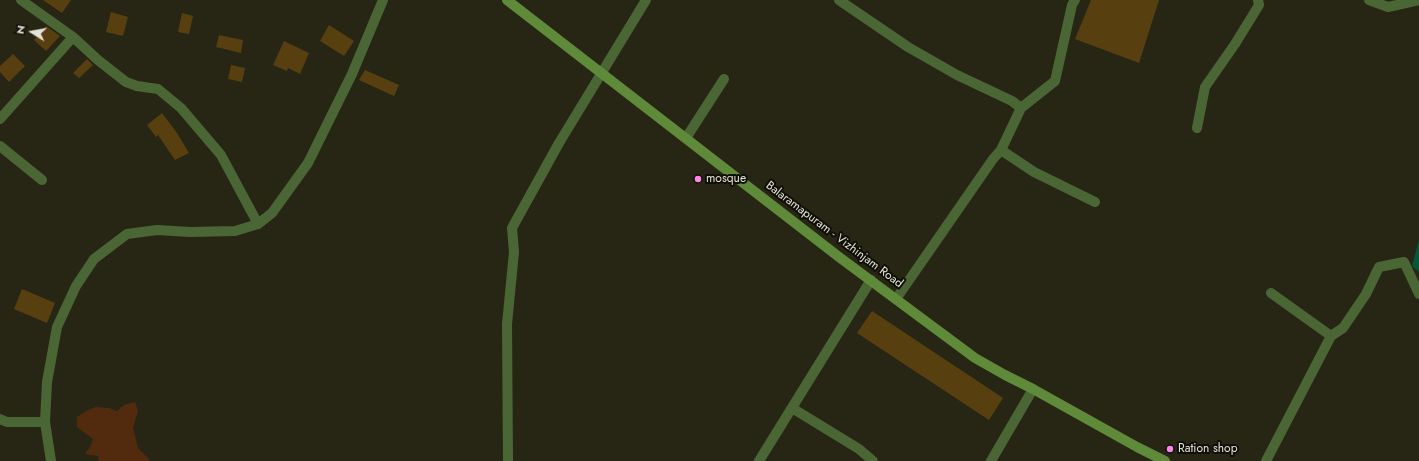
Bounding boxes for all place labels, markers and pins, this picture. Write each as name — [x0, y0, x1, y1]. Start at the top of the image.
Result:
place label: mosque — [706, 172, 746, 186]
marker: mosque — [693, 174, 703, 184]
place label: Ration shop — [1178, 442, 1237, 456]
marker: Ration shop — [1165, 444, 1175, 454]

